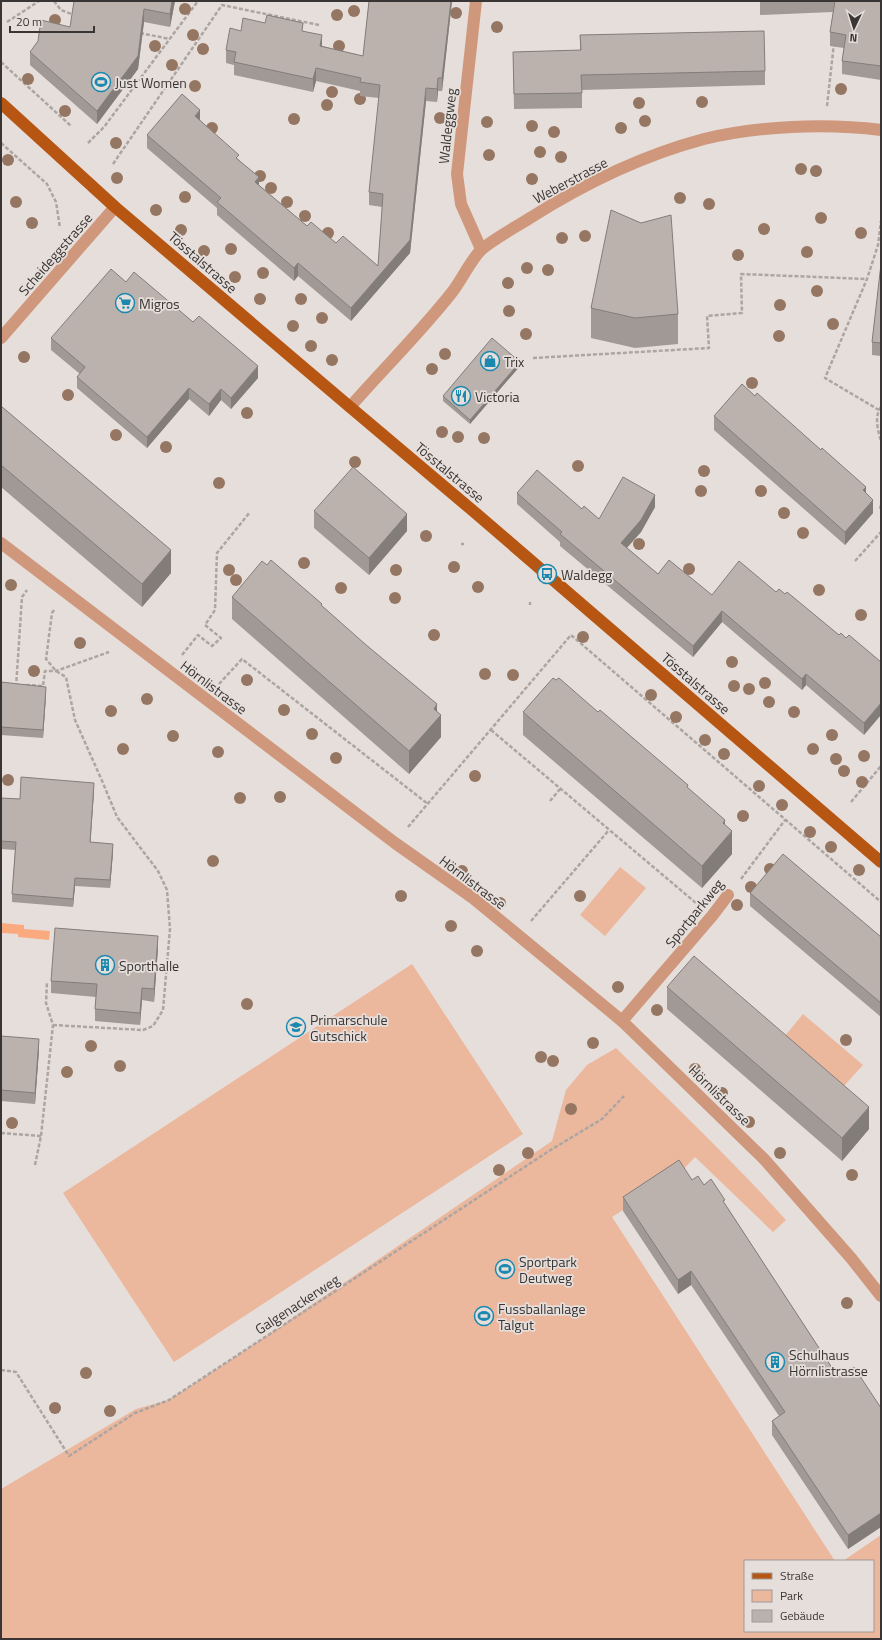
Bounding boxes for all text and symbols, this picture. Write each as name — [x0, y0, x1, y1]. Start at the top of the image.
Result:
scale bar — [10, 8, 94, 34]
north arrow — [834, 8, 874, 48]
text: 20 m — [16, 12, 42, 31]
text: N — [849, 30, 858, 46]
sports icon: Just Women — [90, 71, 112, 93]
place label: Just Women — [115, 72, 187, 93]
street label: Waldeggweg — [433, 87, 461, 165]
street label: Weberstrasse — [529, 152, 611, 208]
street label: Scheideggstrasse — [13, 208, 97, 300]
street label: Tösstalstrasse — [164, 226, 242, 298]
supermarket icon: Migros — [114, 292, 136, 314]
place label: Migros — [139, 293, 180, 314]
shop icon: Trix — [479, 350, 501, 372]
place label: Trix — [504, 351, 525, 372]
restaurant icon: Victoria — [450, 385, 472, 407]
place label: Victoria — [475, 386, 520, 407]
street label: Tösstalstrasse — [411, 437, 489, 507]
bus stop icon: Waldegg — [536, 563, 558, 585]
place label: Waldegg — [561, 564, 612, 585]
street label: Tösstalstrasse — [657, 647, 735, 719]
street label: Hörnlistrasse — [176, 655, 252, 719]
street label: Hörnlistrasse — [435, 850, 511, 914]
street label: Sportparkweg — [660, 874, 728, 952]
building icon: Sporthalle — [94, 954, 116, 976]
place label: Sporthalle — [119, 955, 179, 976]
place label: Primarschule Gutschick — [310, 1009, 388, 1046]
school or university icon: Primarschule Gutschick — [285, 1016, 307, 1038]
street label: Hörnlistrasse — [684, 1060, 756, 1130]
place label: Sportpark Deutweg — [519, 1251, 577, 1288]
sports icon: Sportpark Deutweg — [494, 1258, 516, 1280]
street label: Galgenackerweg — [251, 1269, 343, 1339]
place label: Fussballanlage Talgut — [498, 1298, 585, 1335]
sports icon: Fussballanlage Talgut — [473, 1305, 495, 1327]
place label: Schulhaus Hörnlistrasse — [789, 1344, 868, 1381]
building icon: Schulhaus Hörnlistrasse — [764, 1351, 786, 1373]
legend — [744, 1560, 874, 1632]
text: Straße — [780, 1566, 814, 1585]
text: Park — [780, 1586, 803, 1605]
text: Gebäude — [780, 1606, 825, 1625]

